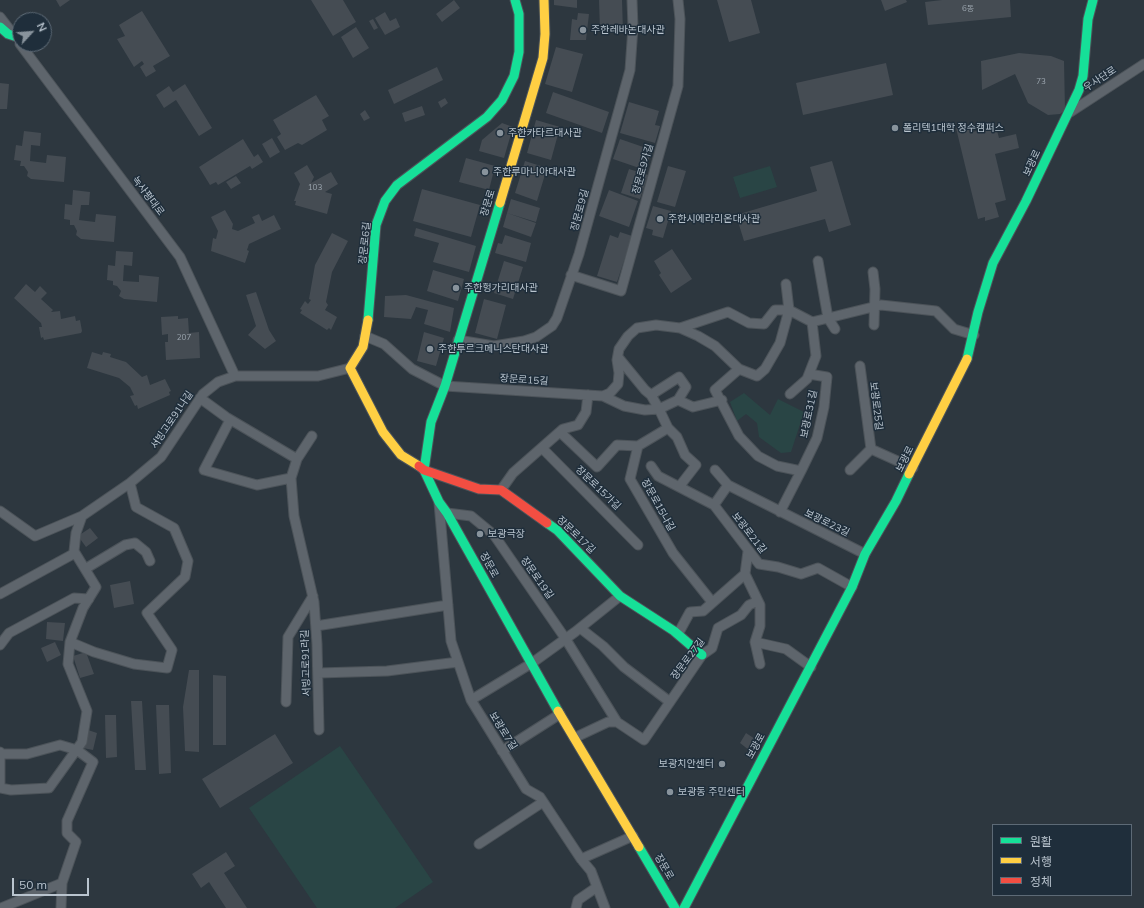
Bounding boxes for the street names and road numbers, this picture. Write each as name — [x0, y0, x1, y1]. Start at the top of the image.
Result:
street label: 우사단로 — [1081, 64, 1119, 94]
street label: 장문로9가길 — [630, 142, 656, 196]
street label: 보광로 — [1021, 148, 1043, 178]
street label: 녹사평대로 — [129, 174, 167, 218]
street label: 장문로 — [478, 188, 498, 218]
street label: 장문로9길 — [569, 188, 591, 232]
street label: 장문로6길 — [357, 221, 373, 265]
street label: 장문로15길 — [499, 372, 549, 388]
street label: 보광로25길 — [867, 381, 885, 431]
street label: 서빙고로91나길 — [148, 389, 196, 451]
street label: 보광로31길 — [798, 389, 820, 439]
street label: 보광로 — [894, 444, 916, 474]
street label: 장문로15가길 — [573, 464, 623, 512]
street label: 장문로15나길 — [639, 477, 677, 533]
street label: 보광로23길 — [802, 507, 852, 539]
street label: 보광로21길 — [729, 510, 769, 556]
street label: 장문로17길 — [554, 514, 598, 556]
street label: 장문로 — [477, 550, 501, 580]
street label: 장문로19길 — [518, 555, 556, 601]
street label: 서빙고로91라길 — [299, 629, 313, 697]
street label: 장문로27길 — [669, 636, 707, 682]
street label: 보광로7길 — [487, 710, 519, 752]
street label: 보광로 — [744, 731, 768, 761]
street label: 장문로 — [652, 852, 676, 882]

